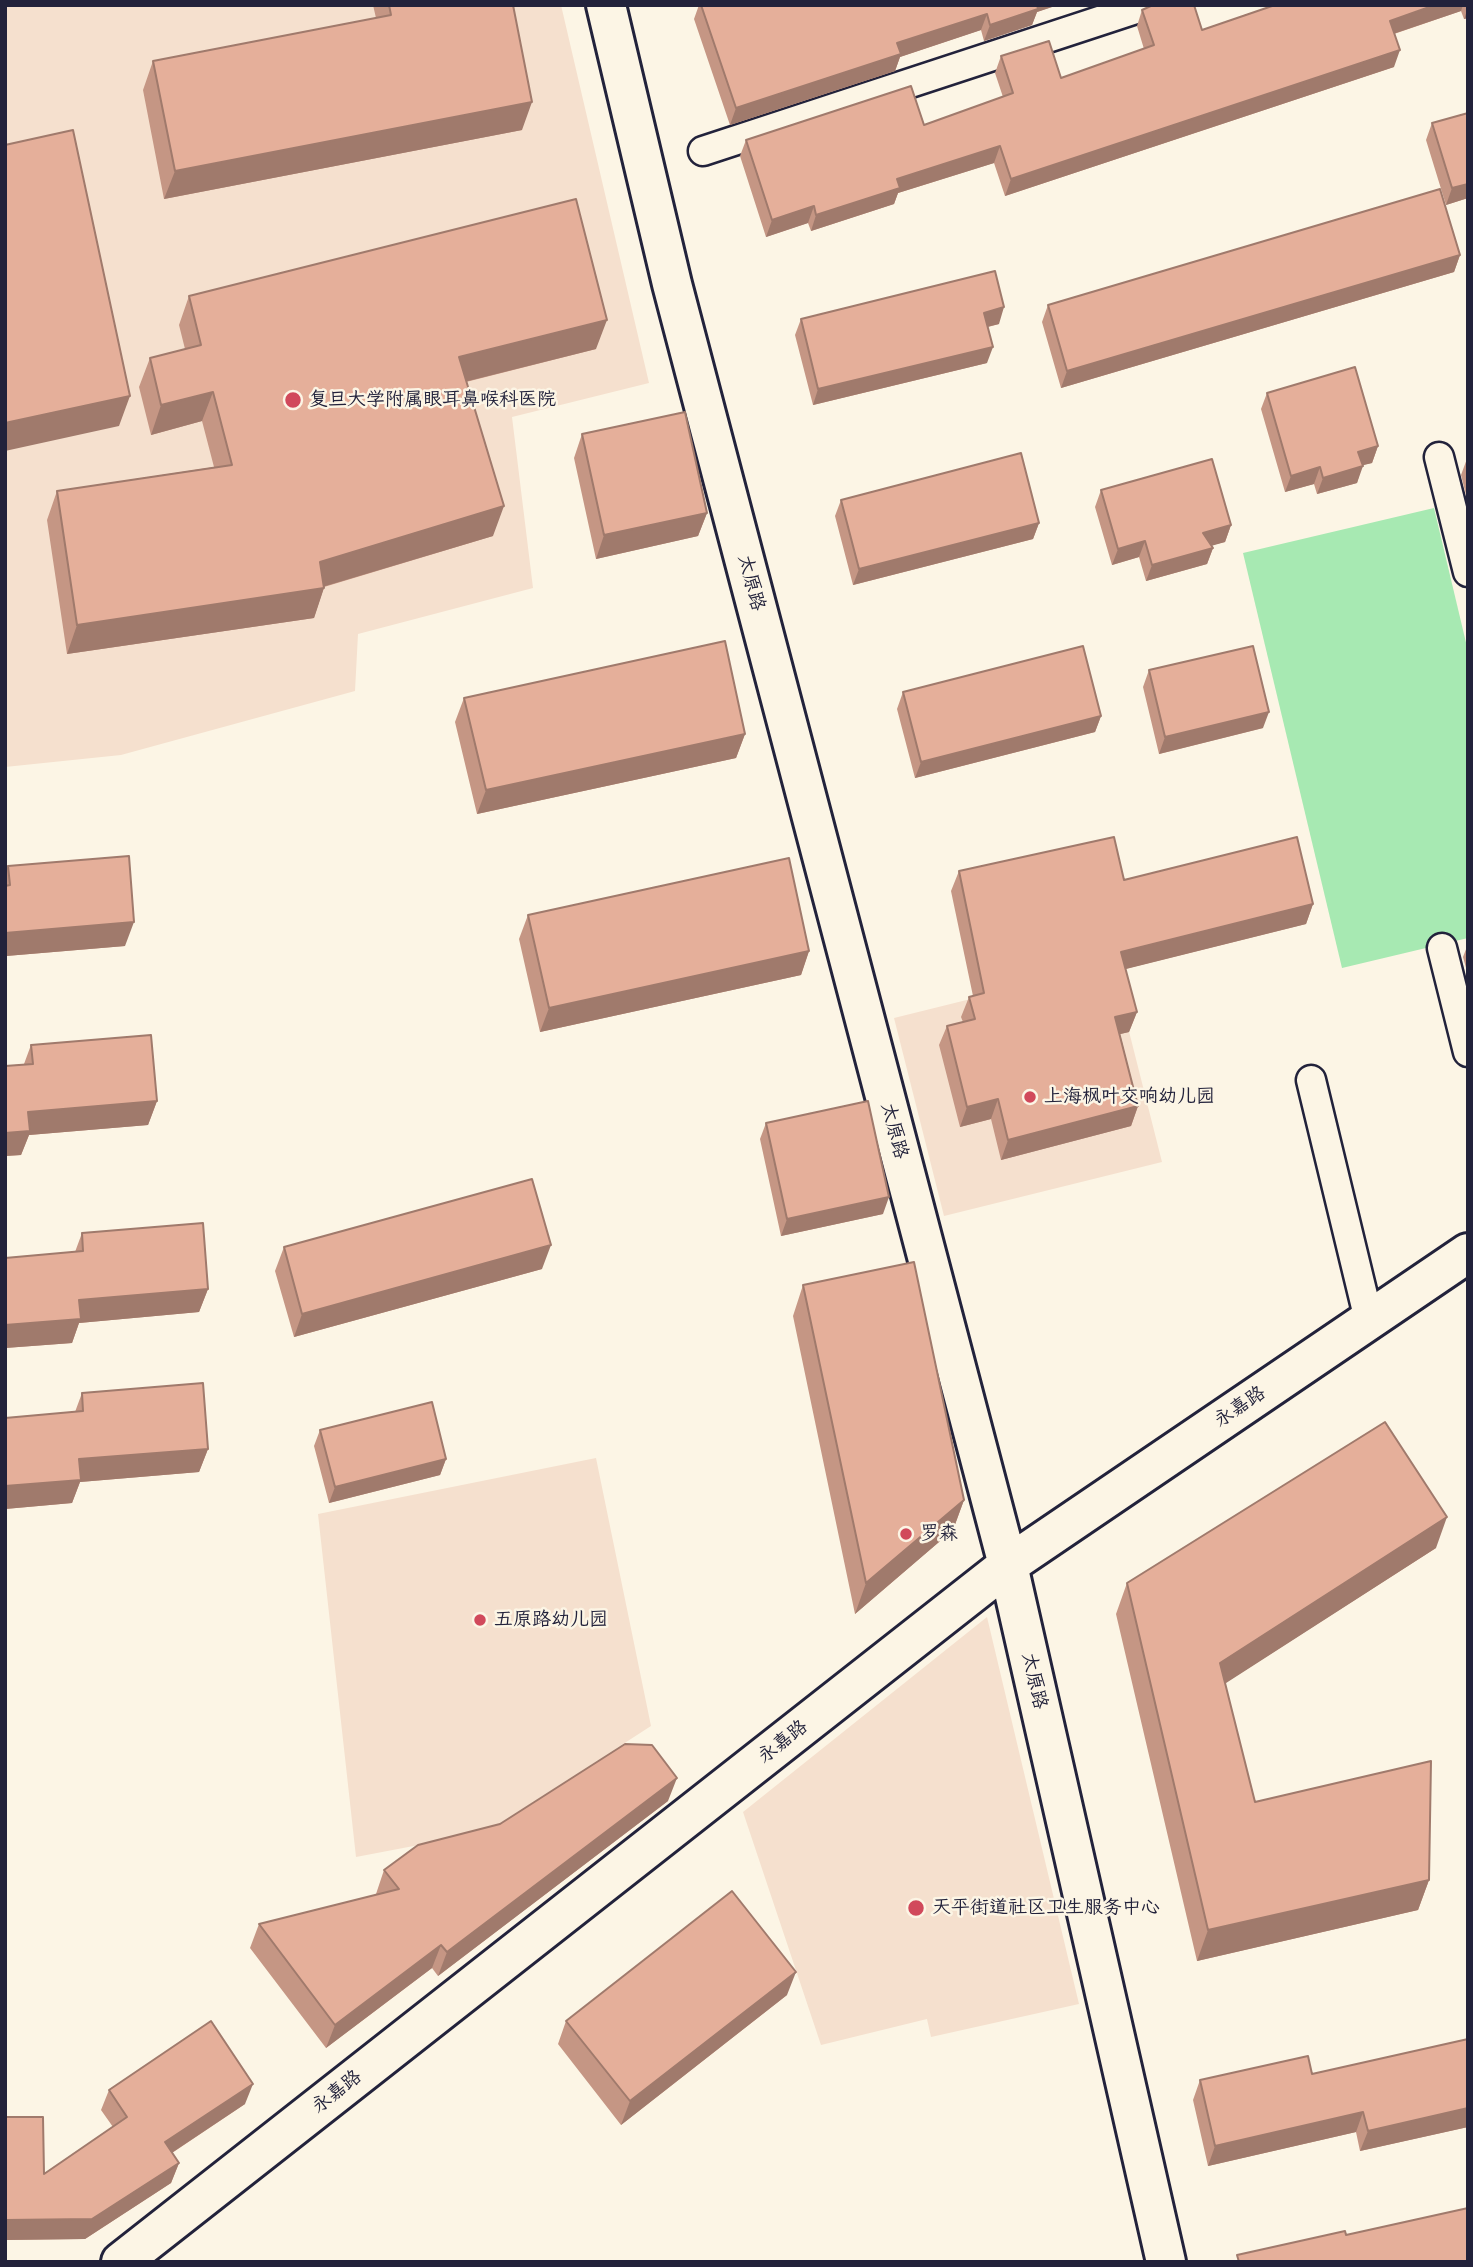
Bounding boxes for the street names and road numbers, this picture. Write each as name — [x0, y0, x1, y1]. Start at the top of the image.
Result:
street label: 太原路 — [733, 553, 769, 613]
street label: 太原路 — [876, 1101, 912, 1161]
street label: 永嘉路 — [1210, 1382, 1270, 1432]
street label: 太原路 — [1016, 1651, 1052, 1711]
street label: 永嘉路 — [754, 1715, 812, 1769]
street label: 永嘉路 — [308, 2065, 366, 2119]

